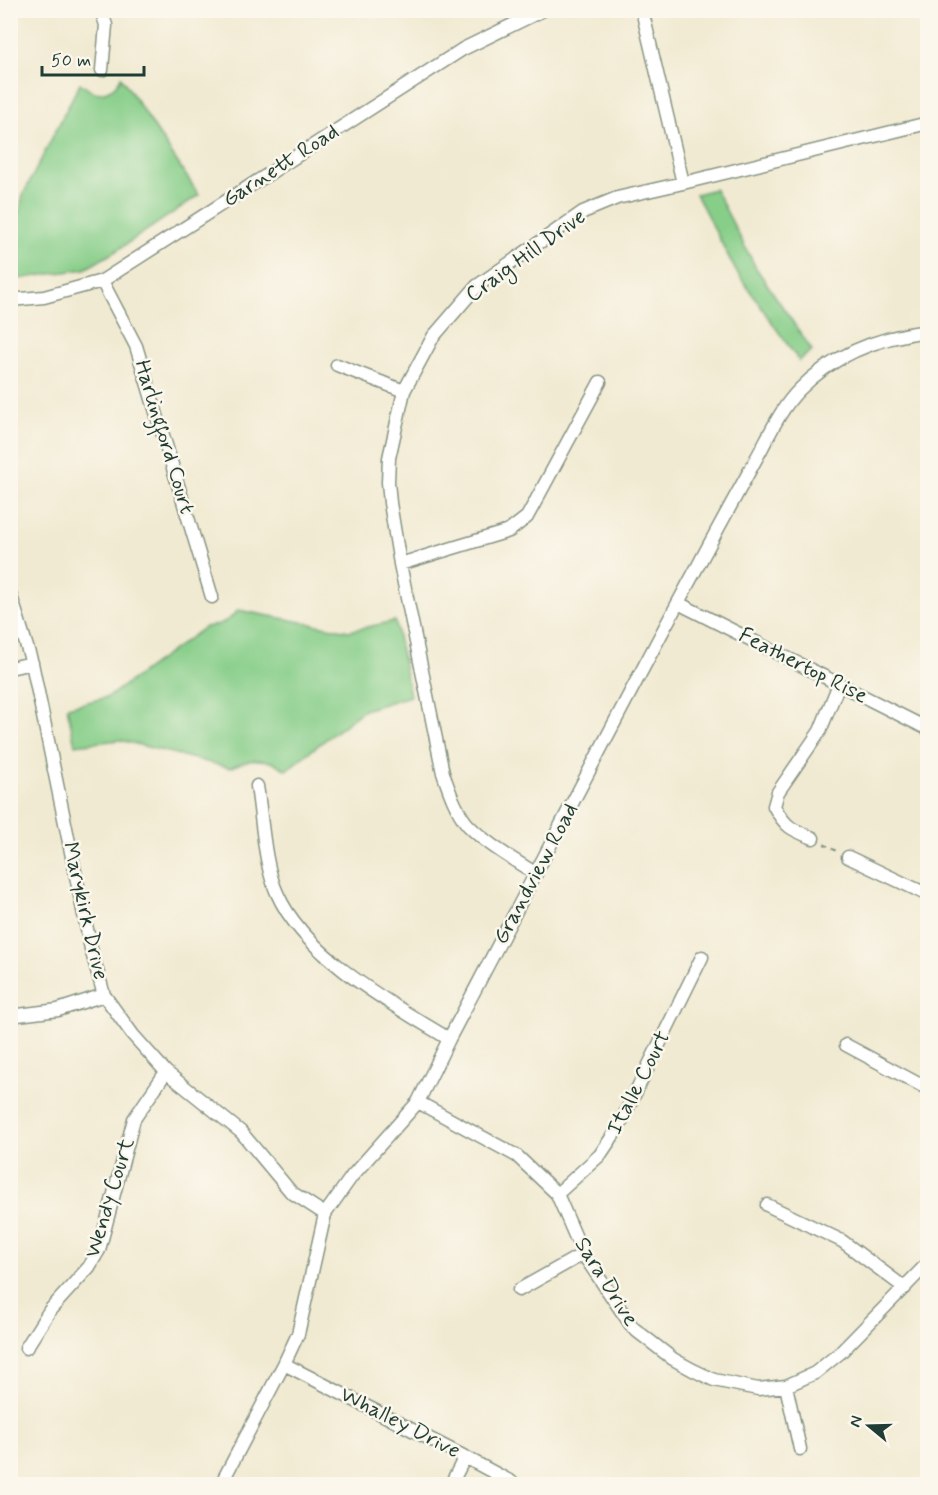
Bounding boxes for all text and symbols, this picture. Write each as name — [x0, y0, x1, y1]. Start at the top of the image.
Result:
scale bar — [42, 39, 144, 77]
text: 50 m — [51, 49, 91, 73]
street label: Garnett Road — [218, 118, 344, 214]
street label: Craig Hill Drive — [460, 203, 593, 311]
street label: Harlingford Court — [124, 357, 201, 518]
street label: Feathertop Rise — [734, 622, 872, 711]
street label: Grandview Road — [487, 799, 585, 949]
street label: Marykirk Drive — [56, 839, 114, 983]
street label: Italle Court — [601, 1026, 677, 1140]
street label: Wendy Court — [79, 1135, 142, 1261]
street label: Sara Drive — [568, 1232, 644, 1332]
street label: Whalley Drive — [335, 1381, 465, 1465]
north arrow — [839, 1396, 899, 1456]
text: N — [845, 1413, 868, 1430]

